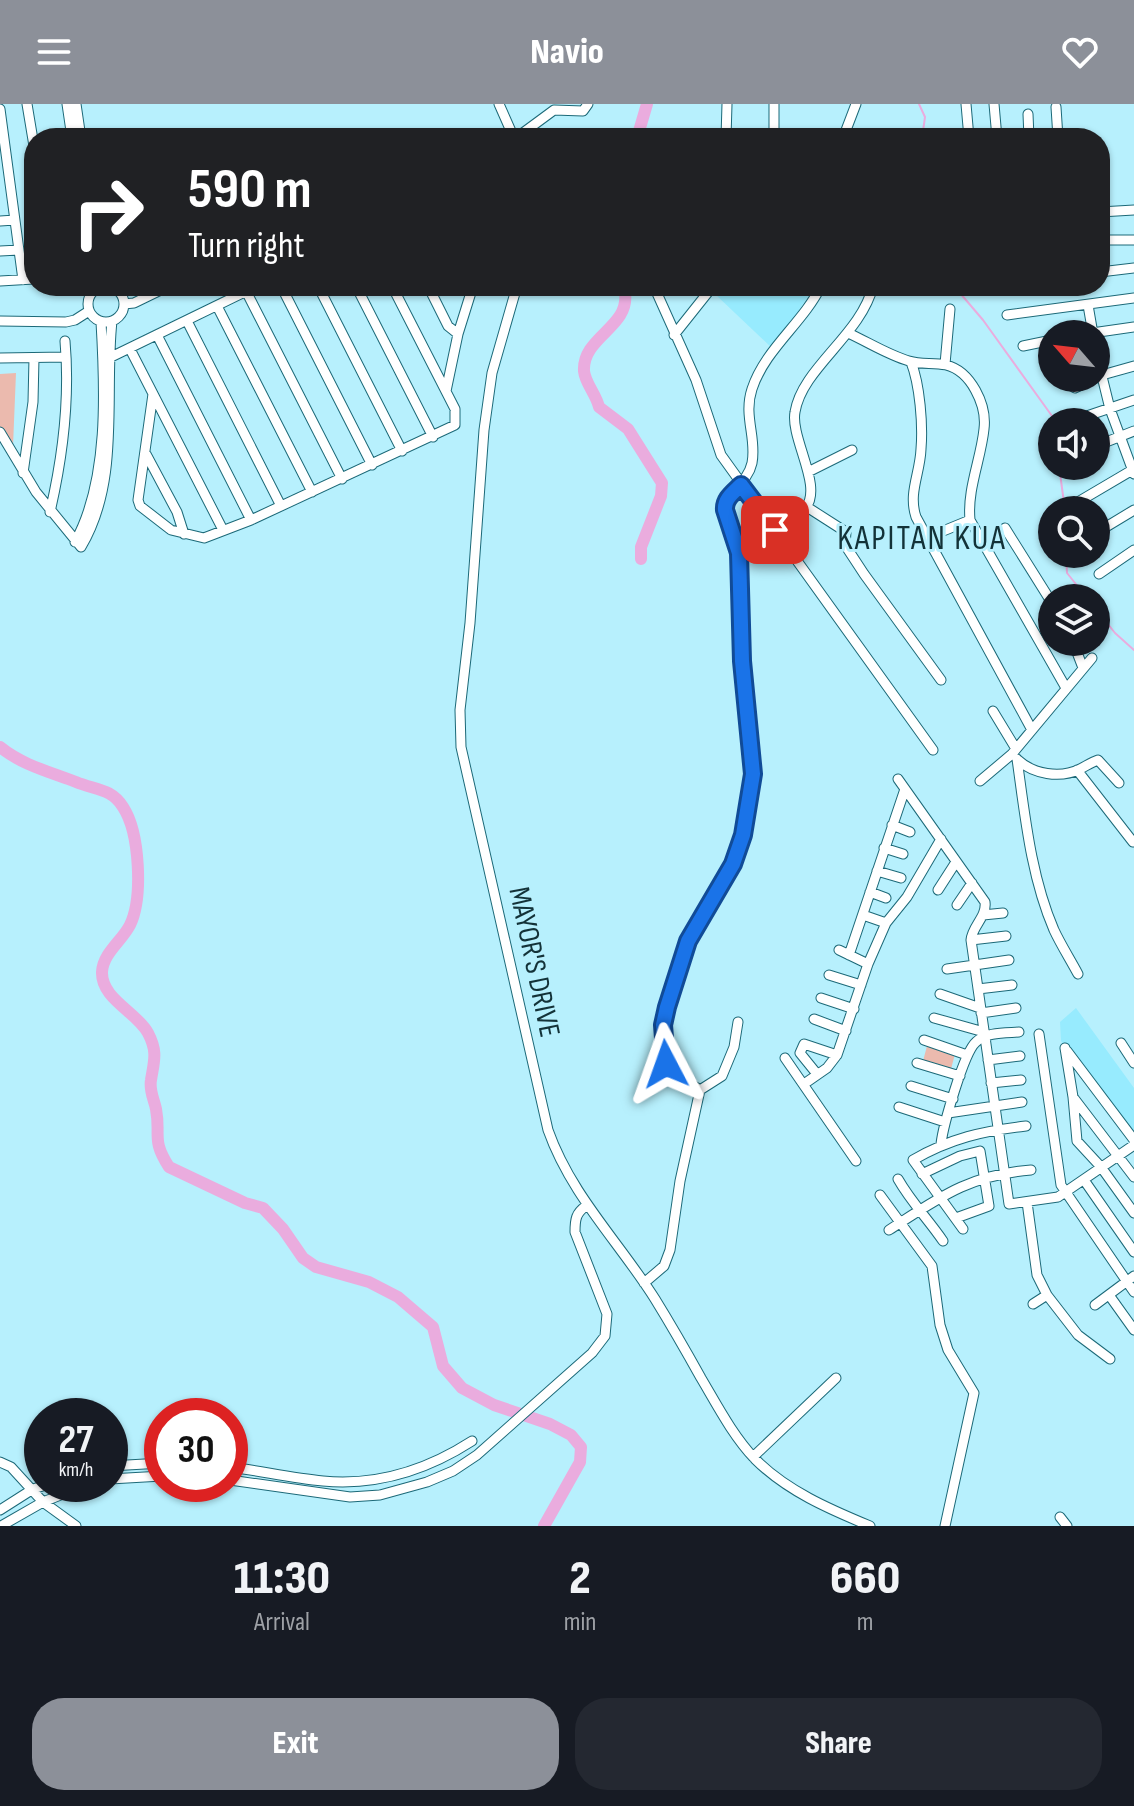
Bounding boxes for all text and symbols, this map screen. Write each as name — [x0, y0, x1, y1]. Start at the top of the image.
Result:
icon: menu — [32, 30, 76, 74]
icon: heart — [1058, 30, 1102, 74]
text: Navio — [530, 31, 604, 74]
text: 590 m — [188, 157, 312, 224]
icon: right — [56, 160, 160, 264]
text: Turn right — [188, 225, 305, 268]
north arrow — [1038, 320, 1110, 392]
map controls — [1038, 320, 1110, 656]
button: sound — [1038, 408, 1110, 480]
pin — [741, 496, 809, 564]
button: search — [1038, 496, 1110, 568]
icon: arrive — [753, 508, 797, 552]
district label: KAPITAN KUA — [837, 518, 1007, 559]
button: layers — [1038, 584, 1110, 656]
street label: MAYOR'S DRIVE — [501, 884, 567, 1040]
position arrow — [624, 1022, 708, 1106]
speed limit sign: 30 — [144, 1398, 248, 1502]
text: 27 — [59, 1416, 93, 1464]
text: km/h — [59, 1458, 93, 1482]
text: 11:30 — [234, 1550, 330, 1607]
text: 2 — [569, 1550, 591, 1607]
text: 660 — [830, 1550, 900, 1607]
text: Arrival — [254, 1607, 310, 1638]
text: min — [564, 1607, 596, 1638]
text: m — [857, 1607, 874, 1638]
button: Exit — [32, 1698, 559, 1790]
button: Share — [575, 1698, 1102, 1790]

